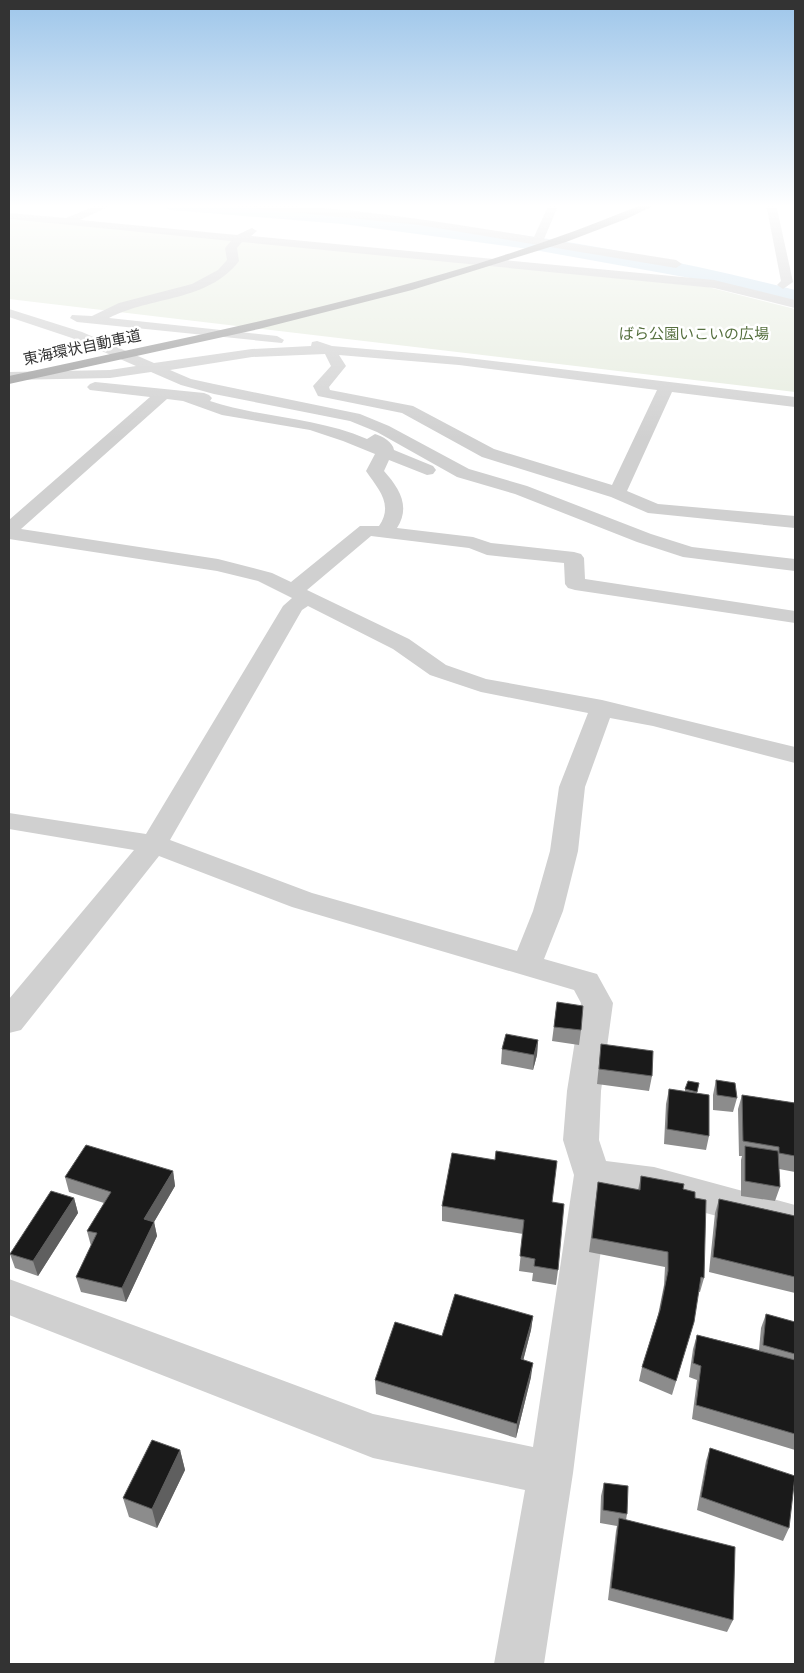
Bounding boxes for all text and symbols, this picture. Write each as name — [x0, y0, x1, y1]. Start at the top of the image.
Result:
park label: ばら公園いこいの広場 — [619, 324, 769, 343]
street label: 東海環状自動車道 — [21, 325, 143, 369]

